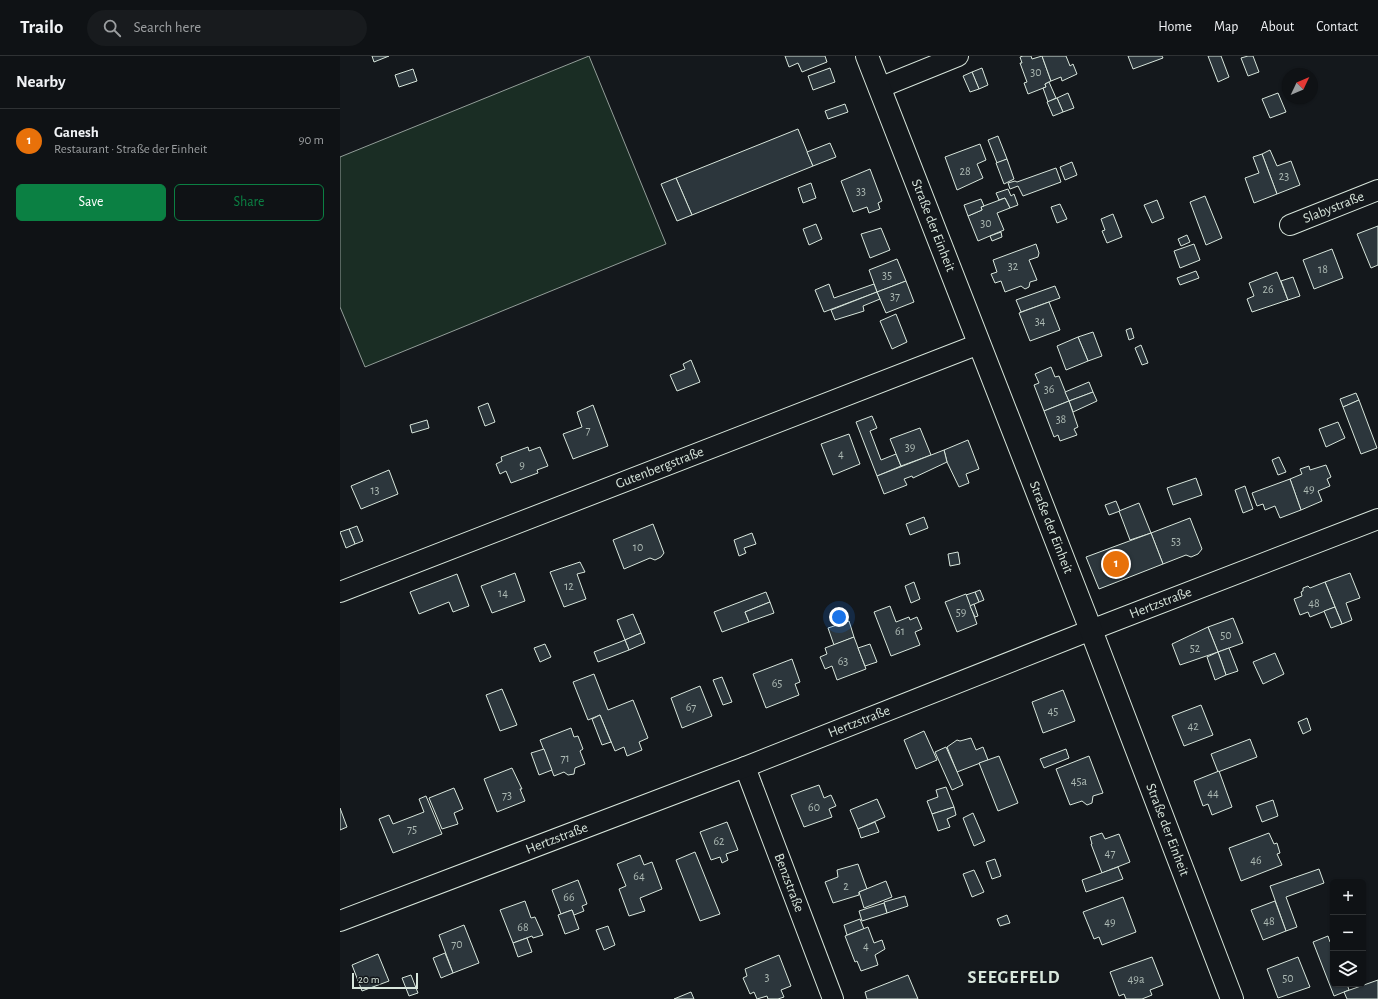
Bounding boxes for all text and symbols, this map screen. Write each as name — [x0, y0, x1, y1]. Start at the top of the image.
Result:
search box — [87, 10, 367, 46]
icon: search — [101, 17, 123, 39]
text: Trailo — [20, 18, 63, 37]
text: Search here — [133, 20, 201, 35]
text: Home — [1158, 20, 1192, 34]
text: Map — [1214, 20, 1238, 34]
text: About — [1260, 20, 1294, 34]
text: Contact — [1316, 20, 1358, 34]
house number: 30 — [1030, 66, 1042, 78]
north arrow — [1282, 68, 1318, 104]
text: Nearby — [16, 73, 66, 90]
text: Ganesh — [54, 125, 99, 140]
text: 1 — [27, 134, 31, 147]
text: 90 m — [298, 134, 324, 147]
text: Restaurant · Straße der Einheit — [54, 143, 207, 156]
house number: 28 — [959, 165, 971, 177]
house number: 23 — [1279, 170, 1289, 182]
street label: Straße der Einheit — [909, 177, 958, 274]
button: Save — [16, 184, 166, 221]
button: Share — [174, 184, 324, 221]
house number: 33 — [856, 185, 866, 197]
street label: Slabystraße — [1301, 189, 1366, 226]
house number: 30 — [980, 217, 992, 229]
house number: 32 — [1008, 260, 1019, 272]
house number: 18 — [1318, 263, 1328, 275]
house number: 35 — [882, 269, 892, 281]
house number: 26 — [1262, 283, 1274, 295]
house number: 37 — [890, 290, 900, 302]
house number: 34 — [1035, 315, 1046, 327]
house number: 36 — [1044, 383, 1055, 395]
house number: 38 — [1056, 413, 1067, 425]
house number: 7 — [585, 424, 591, 436]
house number: 39 — [905, 441, 916, 453]
street label: Gutenbergstraße — [614, 445, 706, 491]
house number: 4 — [838, 448, 844, 460]
house number: 9 — [519, 459, 525, 471]
street label: Straße der Einheit — [1027, 479, 1075, 576]
house number: 49 — [1303, 483, 1315, 495]
house number: 13 — [370, 484, 380, 496]
house number: 53 — [1171, 535, 1181, 547]
house number: 10 — [633, 541, 643, 553]
pin: 1 — [1103, 549, 1129, 579]
house number: 12 — [564, 580, 574, 592]
street label: Hertzstraße — [1128, 585, 1194, 621]
house number: 14 — [498, 587, 508, 599]
house number: 48 — [1308, 597, 1320, 609]
house number: 59 — [956, 606, 967, 618]
your location — [829, 607, 849, 627]
house number: 61 — [895, 625, 905, 637]
house number: 50 — [1220, 629, 1232, 641]
house number: 52 — [1190, 642, 1201, 654]
house number: 63 — [838, 655, 848, 667]
house number: 65 — [772, 677, 782, 689]
house number: 67 — [686, 701, 696, 713]
street label: Hertzstraße — [826, 703, 892, 740]
house number: 45 — [1048, 705, 1058, 717]
house number: 42 — [1187, 720, 1199, 732]
house number: 71 — [560, 752, 570, 764]
house number: 45a — [1071, 775, 1088, 787]
street label: Straße der Einheit — [1143, 781, 1192, 879]
house number: 44 — [1207, 787, 1219, 799]
house number: 73 — [502, 789, 512, 801]
house number: 60 — [808, 801, 820, 813]
street label: Hertzstraße — [524, 820, 590, 857]
house number: 75 — [407, 823, 417, 835]
house number: 62 — [713, 835, 725, 847]
house number: 47 — [1105, 847, 1115, 859]
street label: Benzstraße — [772, 852, 806, 914]
house number: 46 — [1250, 854, 1262, 866]
house number: 64 — [633, 870, 645, 882]
map controls — [1330, 879, 1366, 987]
button: + — [1330, 879, 1366, 915]
house number: 2 — [843, 880, 849, 892]
house number: 66 — [563, 891, 575, 903]
house number: 48 — [1263, 915, 1275, 927]
button: − — [1330, 915, 1366, 951]
house number: 49 — [1104, 916, 1116, 928]
house number: 68 — [517, 921, 529, 933]
house number: 70 — [451, 938, 463, 950]
house number: 4 — [863, 940, 869, 952]
button: layers — [1330, 951, 1366, 987]
district label: SEEGEFELD — [968, 969, 1060, 987]
scale bar — [352, 971, 418, 990]
house number: 3 — [765, 971, 770, 983]
house number: 50 — [1282, 972, 1294, 984]
house number: 49a — [1128, 973, 1145, 985]
text: 20 m — [358, 974, 379, 985]

